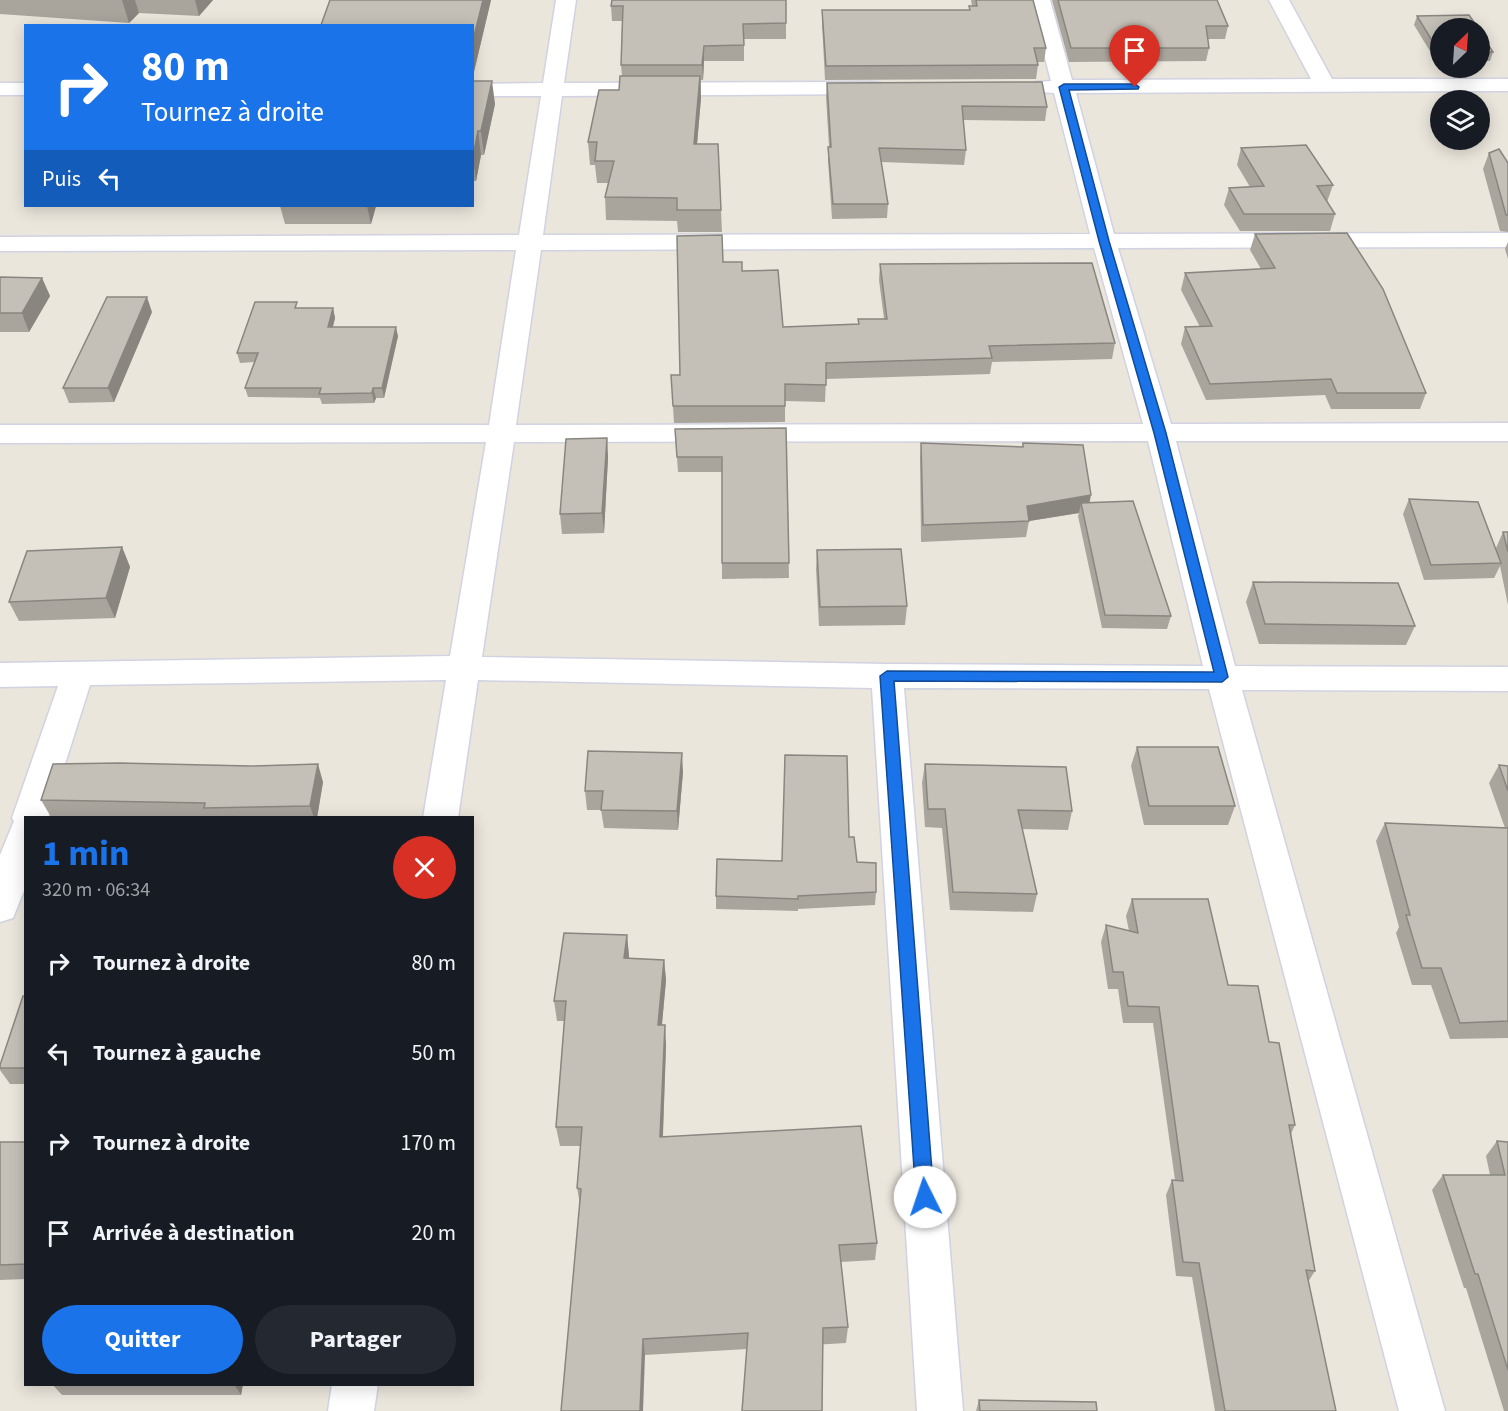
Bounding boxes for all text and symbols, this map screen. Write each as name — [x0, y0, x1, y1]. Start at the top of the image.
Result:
north arrow — [1430, 18, 1490, 78]
map controls — [1430, 18, 1490, 150]
pin — [1109, 25, 1160, 87]
icon: arrive — [1118, 34, 1151, 67]
text: 80 m — [141, 37, 230, 97]
icon: right — [42, 48, 120, 126]
button: layers — [1430, 90, 1490, 150]
text: Tournez à droite — [141, 93, 324, 132]
icon: left — [93, 162, 126, 195]
text: Puis — [42, 163, 81, 195]
text: 1 min — [42, 828, 130, 879]
button: close — [393, 836, 456, 899]
text: 320 m · 06:34 — [42, 876, 150, 904]
icon: right — [42, 947, 75, 980]
text: Tournez à droite — [93, 947, 250, 979]
text: 80 m — [411, 947, 456, 979]
icon: left — [42, 1037, 75, 1070]
text: Tournez à gauche — [93, 1037, 261, 1069]
text: 50 m — [411, 1037, 456, 1069]
icon: right — [42, 1127, 75, 1160]
text: Tournez à droite — [93, 1127, 250, 1159]
text: 170 m — [401, 1127, 456, 1159]
position arrow — [893, 1165, 957, 1229]
icon: arrive — [42, 1217, 75, 1250]
text: Arrivée à destination — [93, 1217, 295, 1249]
text: 20 m — [411, 1217, 456, 1249]
button: Quitter — [42, 1305, 243, 1374]
button: Partager — [255, 1305, 456, 1374]

